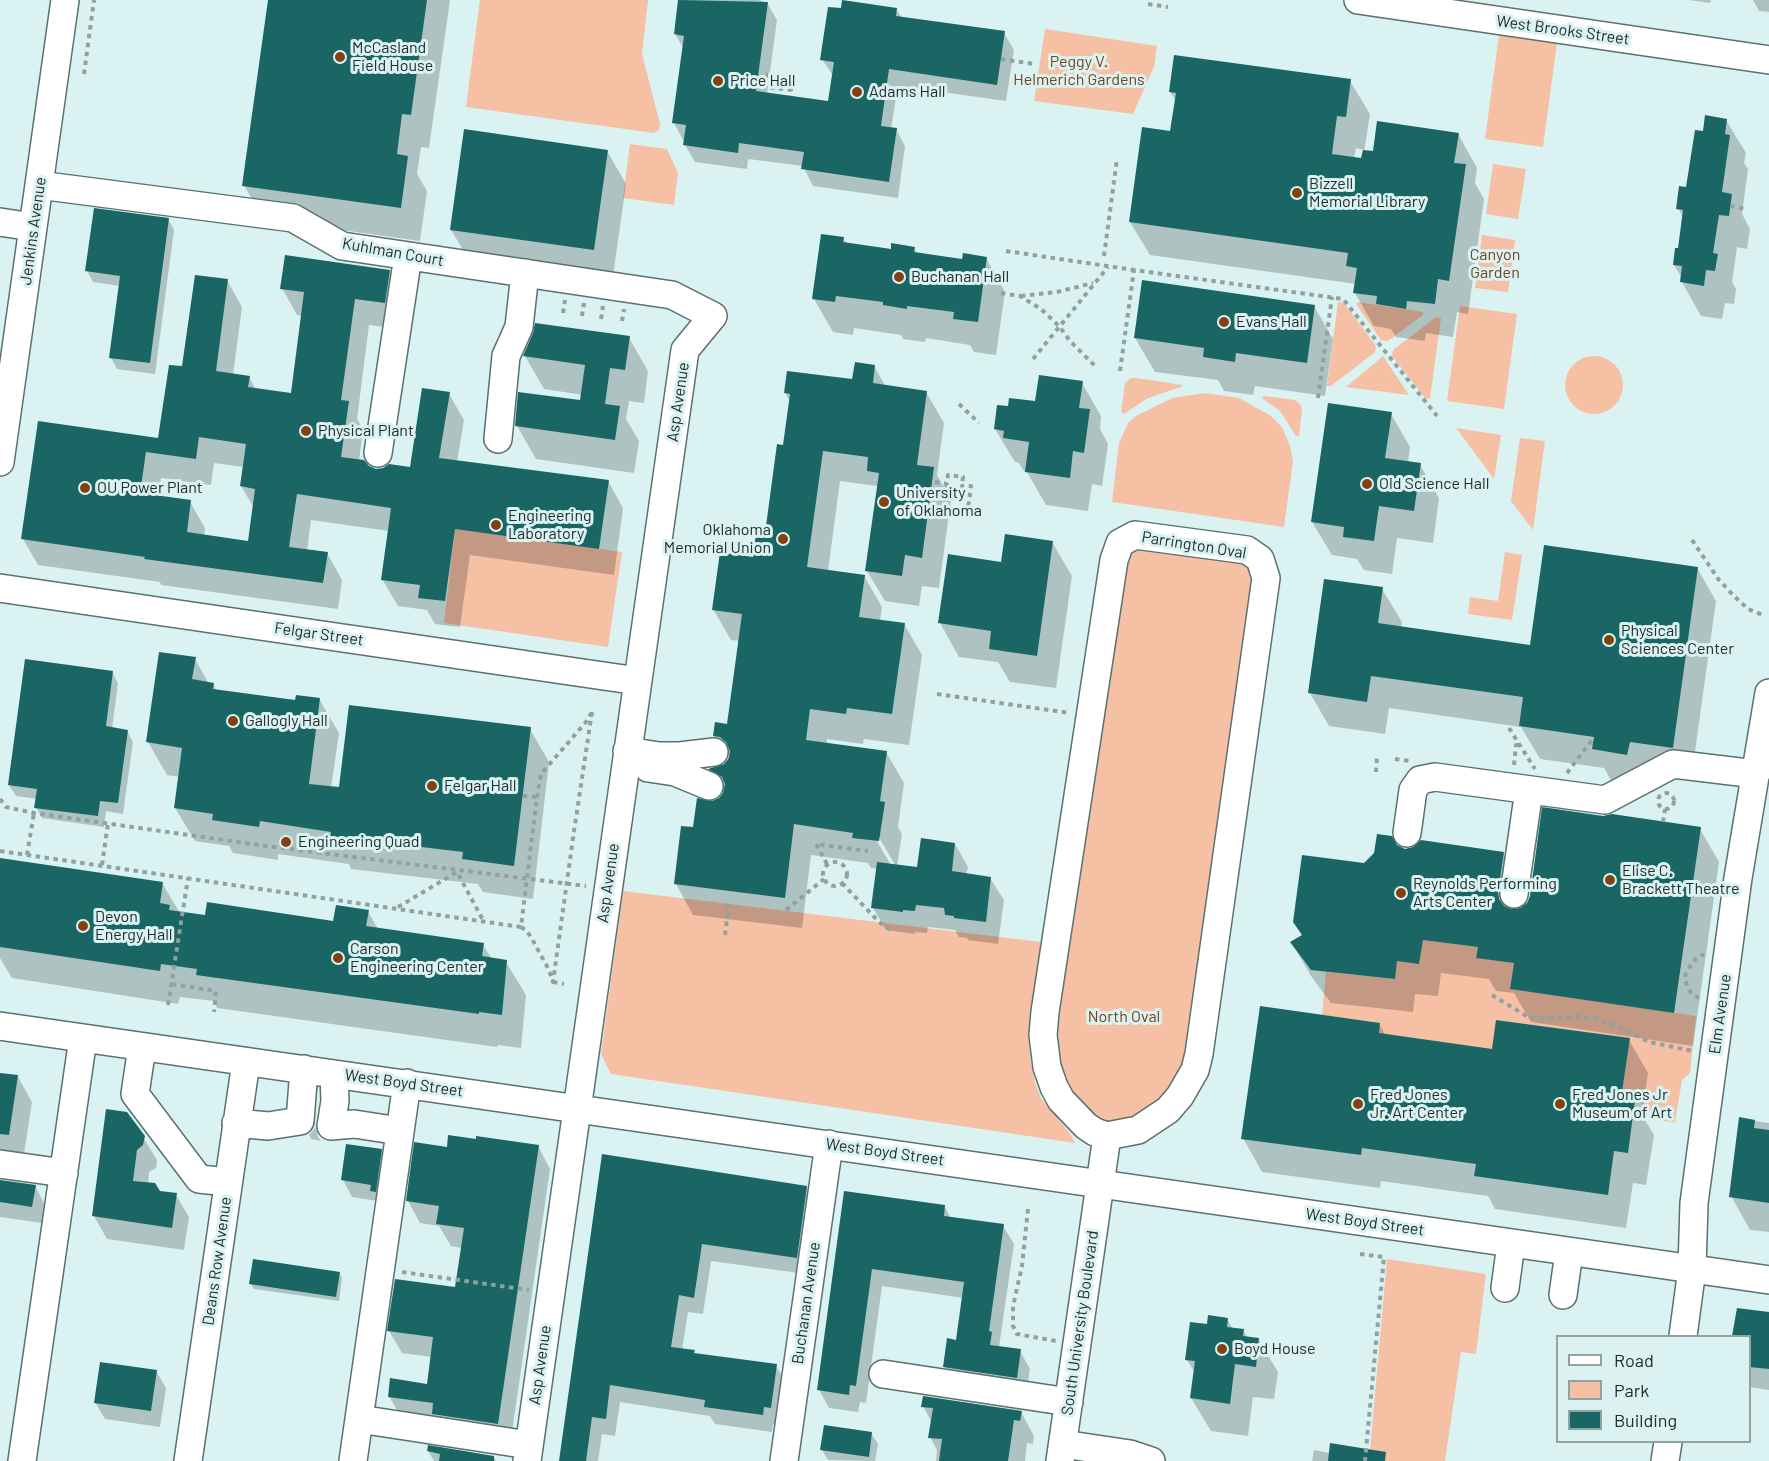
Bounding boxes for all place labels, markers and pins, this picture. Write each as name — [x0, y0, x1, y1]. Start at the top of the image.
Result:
place label: McCasland Field House — [352, 38, 433, 76]
marker: McCasland Field House — [333, 50, 347, 64]
place label: Price Hall — [730, 71, 795, 91]
marker: Price Hall — [711, 74, 725, 88]
place label: Adams Hall — [869, 82, 946, 102]
marker: Adams Hall — [850, 85, 864, 99]
place label: Bizzell Memorial Library — [1309, 174, 1425, 212]
marker: Bizzell Memorial Library — [1290, 186, 1304, 200]
place label: Buchanan Hall — [911, 267, 1009, 287]
marker: Buchanan Hall — [892, 270, 906, 284]
place label: Evans Hall — [1236, 312, 1307, 332]
marker: Evans Hall — [1217, 315, 1231, 329]
place label: Physical Plant — [318, 421, 414, 441]
marker: Physical Plant — [299, 424, 313, 438]
place label: Old Science Hall — [1379, 474, 1489, 494]
marker: Old Science Hall — [1360, 477, 1374, 491]
place label: OU Power Plant — [97, 478, 203, 498]
marker: OU Power Plant — [78, 481, 92, 495]
place label: University of Oklahoma — [896, 483, 982, 521]
marker: University of Oklahoma — [877, 495, 891, 509]
place label: Engineering Laboratory — [508, 506, 592, 544]
marker: Engineering Laboratory — [489, 518, 503, 532]
place label: Oklahoma Memorial Union — [664, 520, 771, 558]
marker: Oklahoma Memorial Union — [776, 532, 790, 546]
place label: Physical Sciences Center — [1621, 621, 1734, 659]
marker: Physical Sciences Center — [1602, 633, 1616, 647]
place label: Gallogly Hall — [245, 711, 328, 731]
marker: Gallogly Hall — [226, 714, 240, 728]
place label: Felgar Hall — [444, 776, 516, 796]
marker: Felgar Hall — [425, 779, 439, 793]
place label: Engineering Quad — [298, 832, 420, 852]
marker: Engineering Quad — [279, 835, 293, 849]
place label: Elise C. Brackett Theatre — [1622, 861, 1740, 899]
marker: Elise C. Brackett Theatre — [1603, 873, 1617, 887]
place label: Reynolds Performing Arts Center — [1413, 874, 1557, 912]
marker: Reynolds Performing Arts Center — [1394, 886, 1408, 900]
place label: Devon Energy Hall — [95, 907, 172, 945]
marker: Devon Energy Hall — [76, 919, 90, 933]
place label: Carson Engineering Center — [350, 939, 484, 977]
marker: Carson Engineering Center — [331, 951, 345, 965]
place label: Fred Jones Jr. Art Center — [1370, 1085, 1464, 1123]
place label: Fred Jones Jr Museum of Art — [1572, 1085, 1672, 1123]
marker: Fred Jones Jr. Art Center — [1351, 1097, 1365, 1111]
marker: Fred Jones Jr Museum of Art — [1553, 1097, 1567, 1111]
place label: Boyd House — [1234, 1339, 1315, 1359]
marker: Boyd House — [1215, 1342, 1229, 1356]

